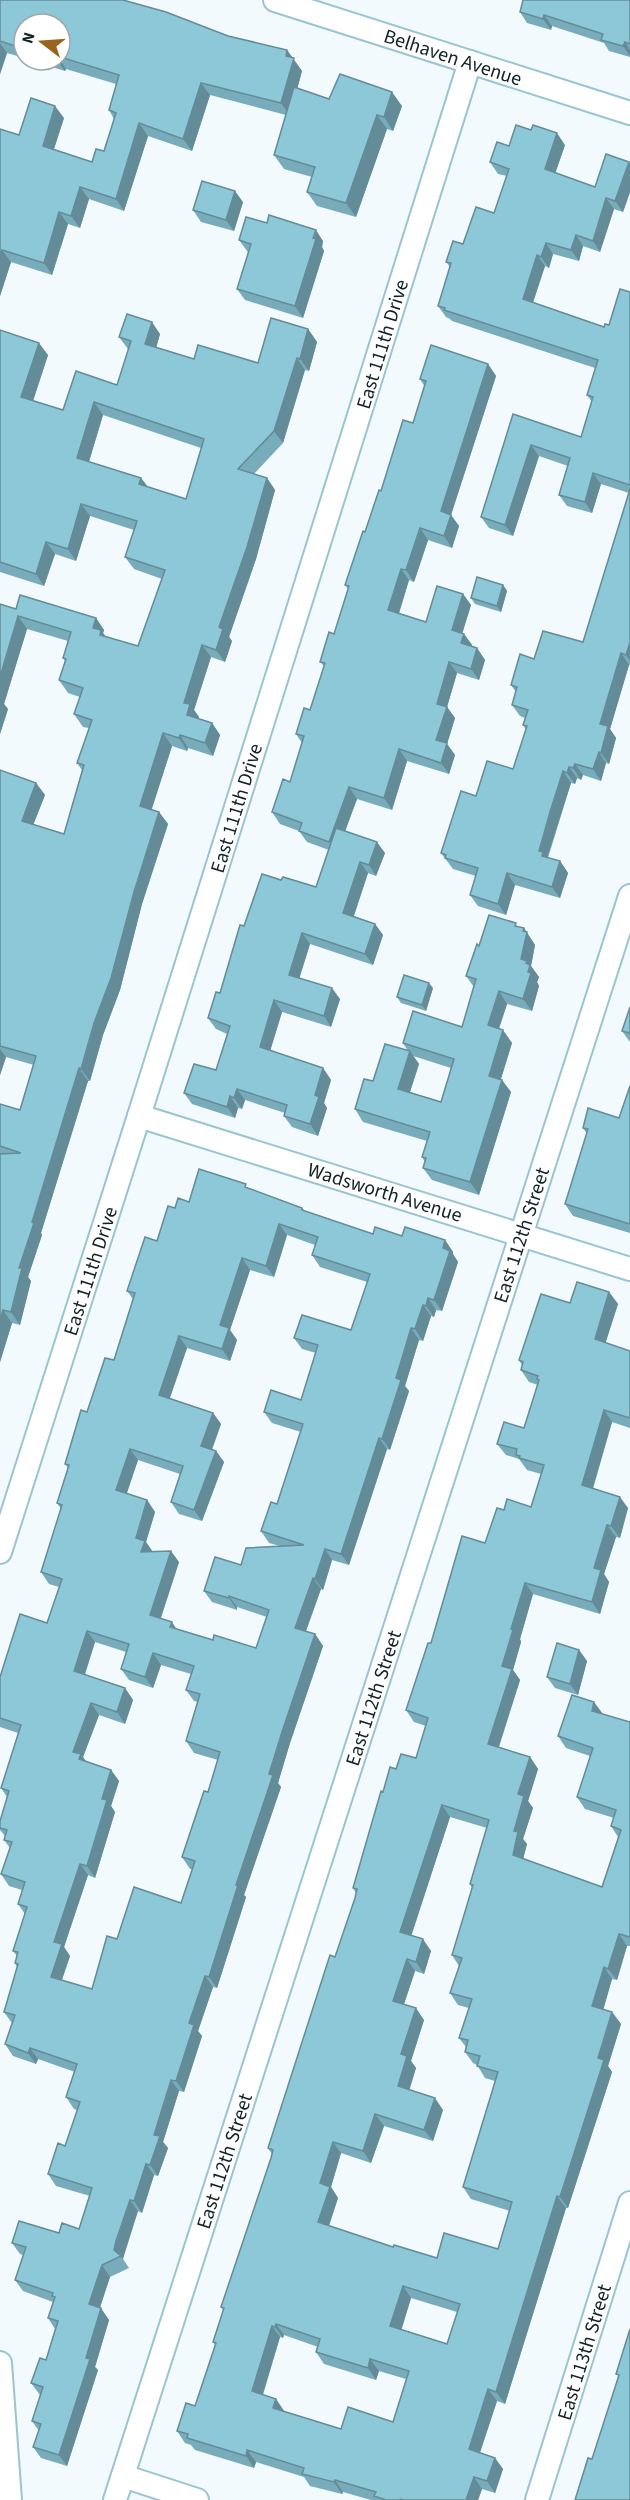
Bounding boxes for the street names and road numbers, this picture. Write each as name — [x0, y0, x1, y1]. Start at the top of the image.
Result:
street label: Belhaven Avenue — [380, 22, 525, 93]
street label: East 111th Drive — [350, 276, 416, 413]
street label: East 111th Drive — [204, 740, 270, 877]
street label: Wadsworth Avenue — [304, 1156, 466, 1230]
street label: East 112th Street — [487, 1164, 557, 1307]
street label: East 111th Drive — [57, 1203, 125, 1339]
street label: East 112th Street — [339, 1627, 409, 1770]
street label: East 112th Street — [190, 2090, 260, 2233]
street label: East 113th Street — [551, 2281, 619, 2424]

